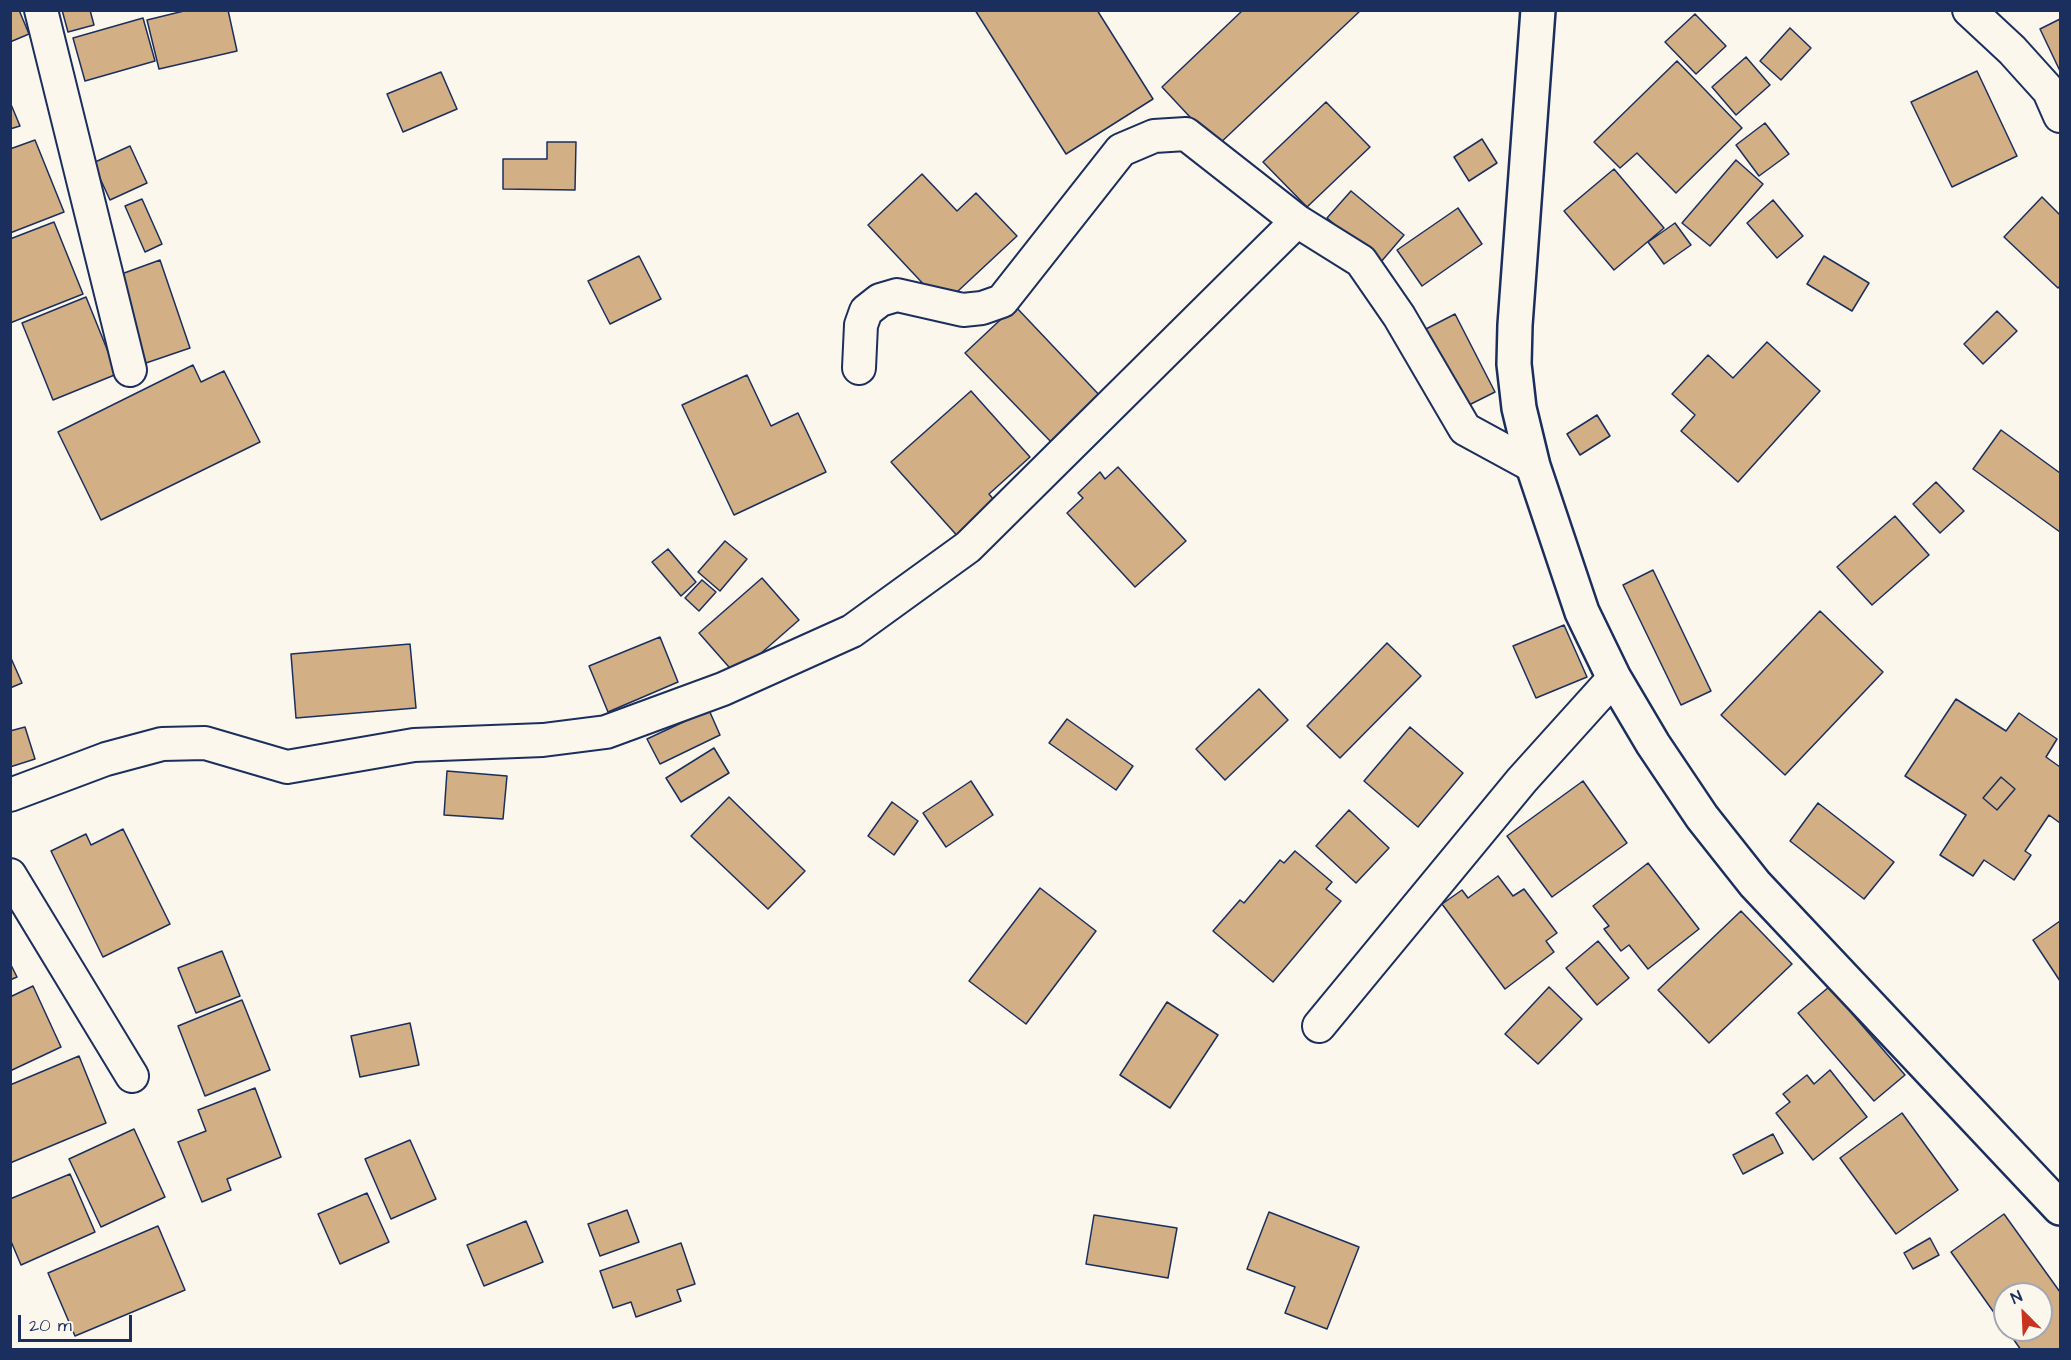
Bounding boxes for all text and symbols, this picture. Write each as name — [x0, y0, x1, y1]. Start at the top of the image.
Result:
north arrow — [1993, 1282, 2053, 1342]
text: N — [2007, 1285, 2026, 1309]
scale bar — [21, 1303, 135, 1341]
text: 20 m — [29, 1313, 72, 1338]

